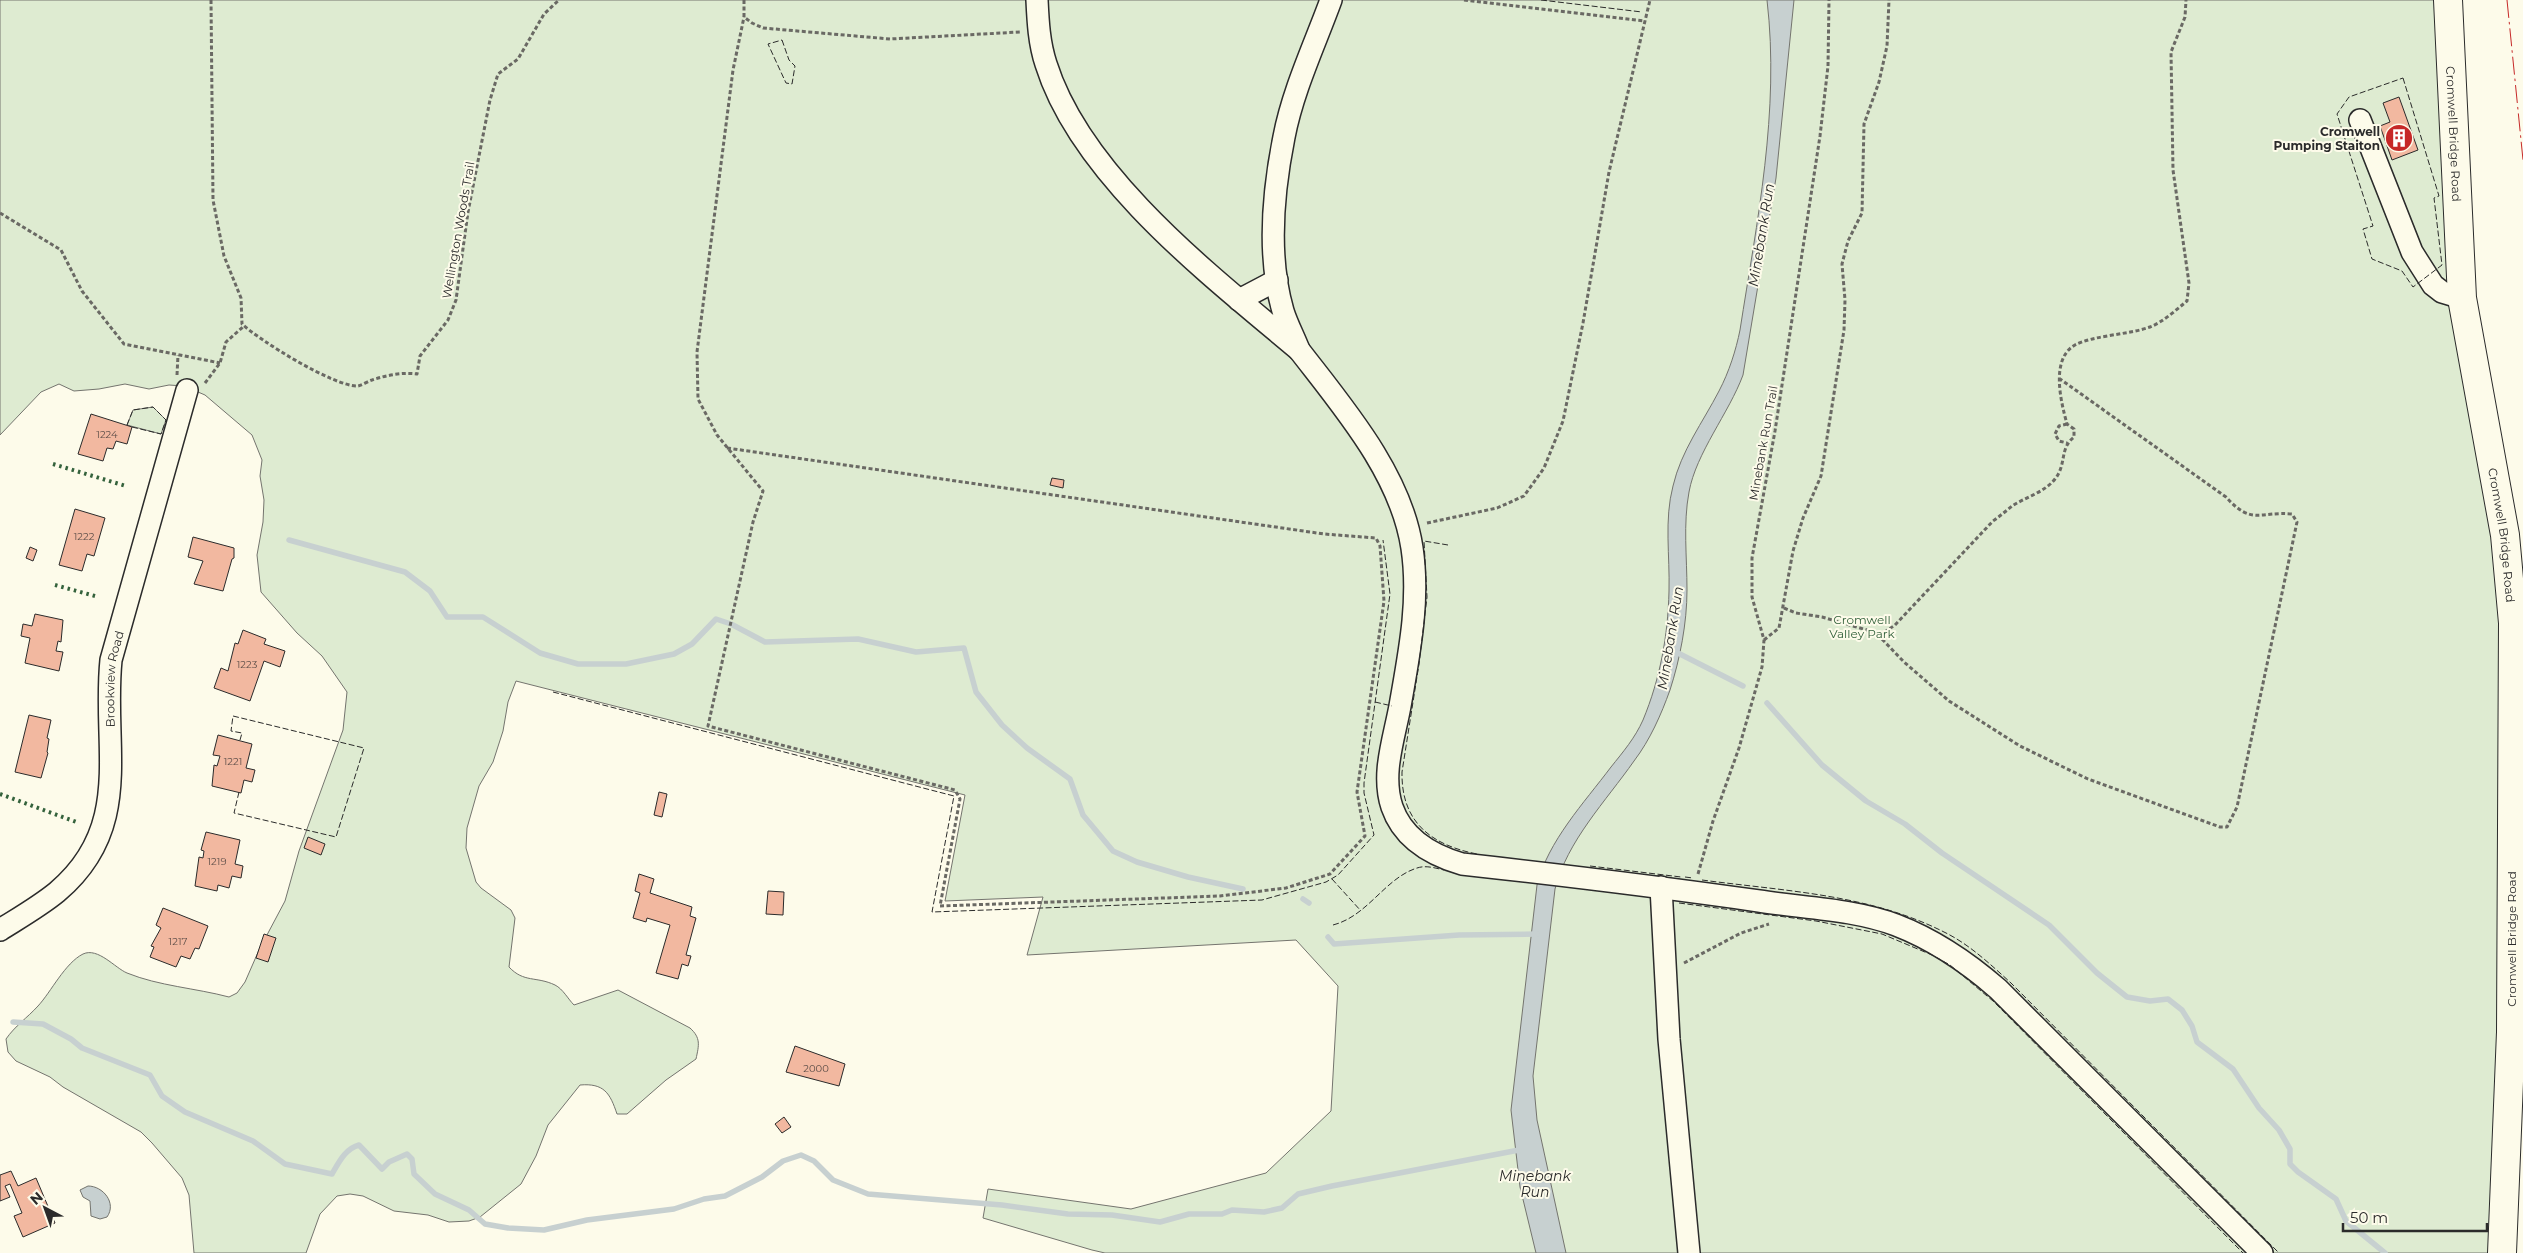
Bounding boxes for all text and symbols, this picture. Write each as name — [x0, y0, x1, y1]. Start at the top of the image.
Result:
street label: Cromwell Bridge Road — [2444, 66, 2465, 202]
building icon: Cromwell Pumping Staiton — [2384, 123, 2414, 153]
place label: Cromwell Pumping Staiton — [2274, 124, 2380, 153]
street label: Wellington Woods Trail — [439, 160, 477, 300]
water label: Minebank Run — [1744, 182, 1778, 288]
street label: Minebank Run Trail — [1746, 384, 1780, 502]
house number: 1224 — [96, 428, 118, 441]
street label: Cromwell Bridge Road — [2485, 467, 2519, 603]
house number: 1222 — [74, 530, 95, 543]
water label: Minebank Run — [1653, 585, 1687, 691]
park label: Cromwell Valley Park — [1829, 612, 1896, 641]
street label: Brookview Road — [102, 629, 126, 728]
house number: 1223 — [237, 658, 258, 671]
house number: 1221 — [224, 755, 242, 768]
house number: 1219 — [208, 855, 227, 868]
street label: Cromwell Bridge Road — [2504, 871, 2519, 1007]
house number: 1217 — [169, 935, 188, 948]
house number: 2000 — [803, 1062, 829, 1075]
water label: Minebank Run — [1499, 1167, 1572, 1201]
north arrow — [20, 1183, 70, 1233]
text: N — [26, 1188, 47, 1209]
scale bar — [2343, 1200, 2487, 1232]
text: 50 m — [2350, 1208, 2388, 1227]

